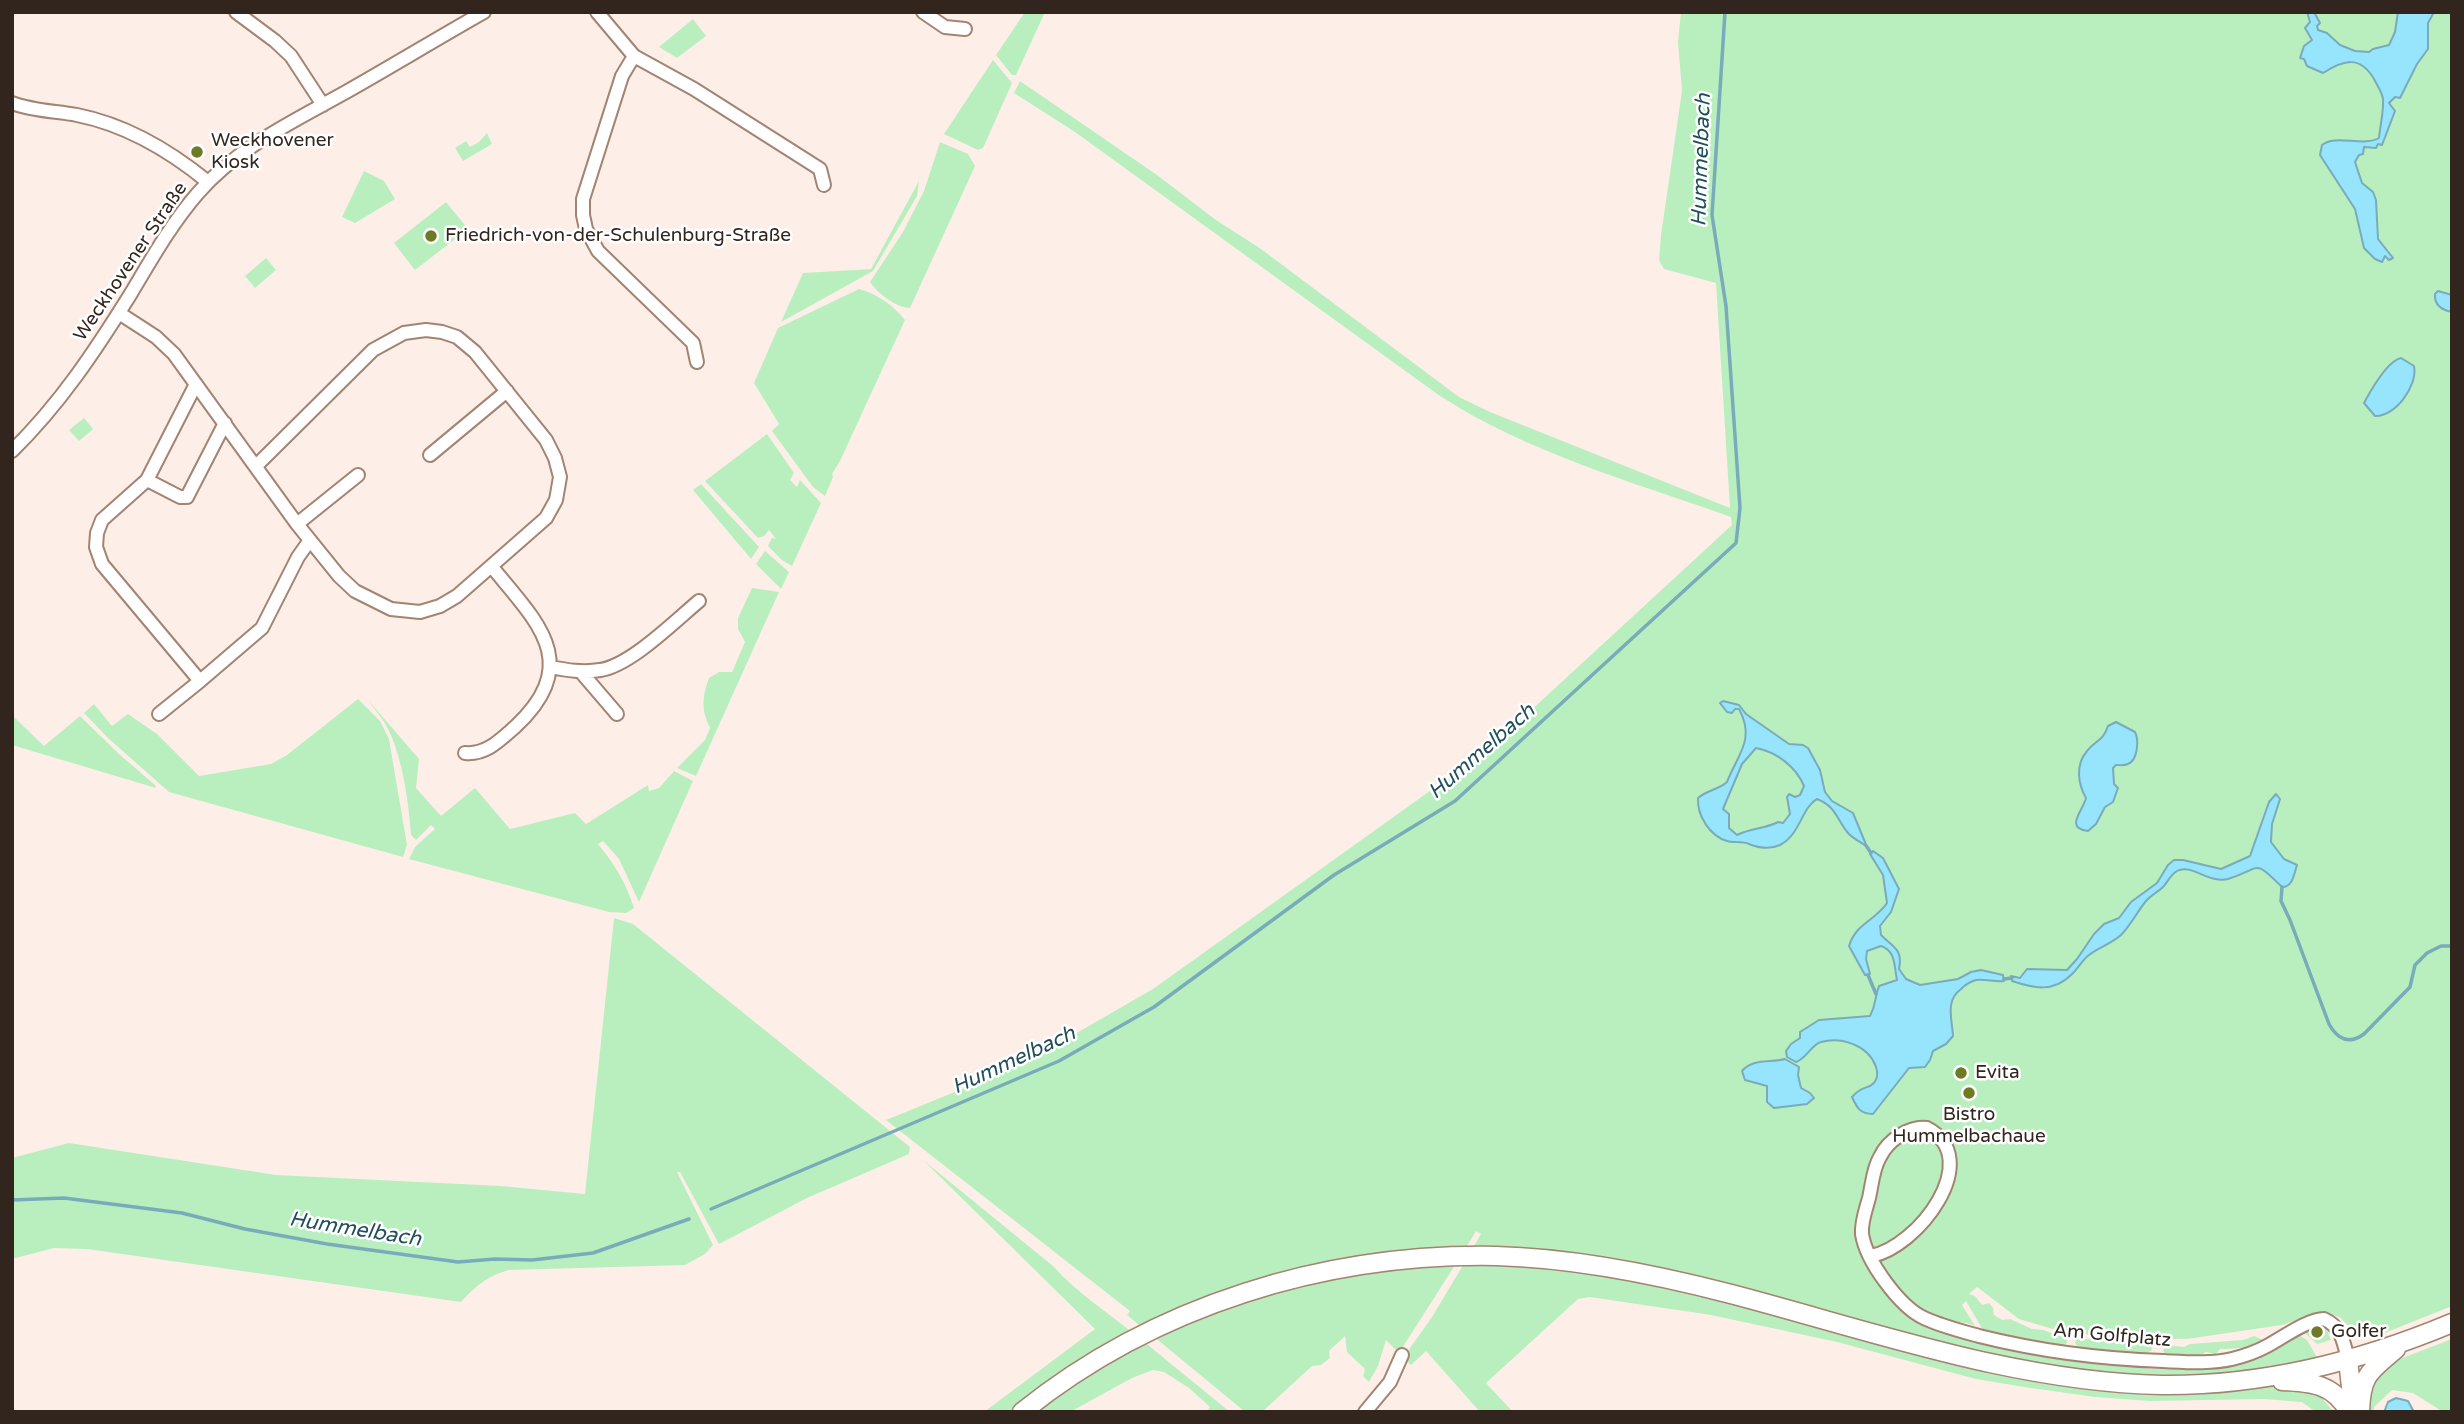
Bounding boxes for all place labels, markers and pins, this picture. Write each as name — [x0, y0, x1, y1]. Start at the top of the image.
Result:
place label: Weckhovener Kiosk — [211, 130, 334, 174]
marker: Weckhovener Kiosk — [189, 144, 205, 160]
place label: Friedrich-von-der-Schulenburg-Straße — [445, 225, 791, 247]
marker: Friedrich-von-der-Schulenburg-Straße — [423, 228, 439, 244]
place label: Evita — [1975, 1062, 2020, 1084]
marker: Evita — [1953, 1065, 1969, 1081]
marker: Bistro Hummelbachaue — [1961, 1085, 1977, 1101]
place label: Bistro Hummelbachaue — [1892, 1104, 2046, 1148]
place label: Golfer — [2331, 1321, 2386, 1343]
marker: Golfer — [2309, 1324, 2325, 1340]

